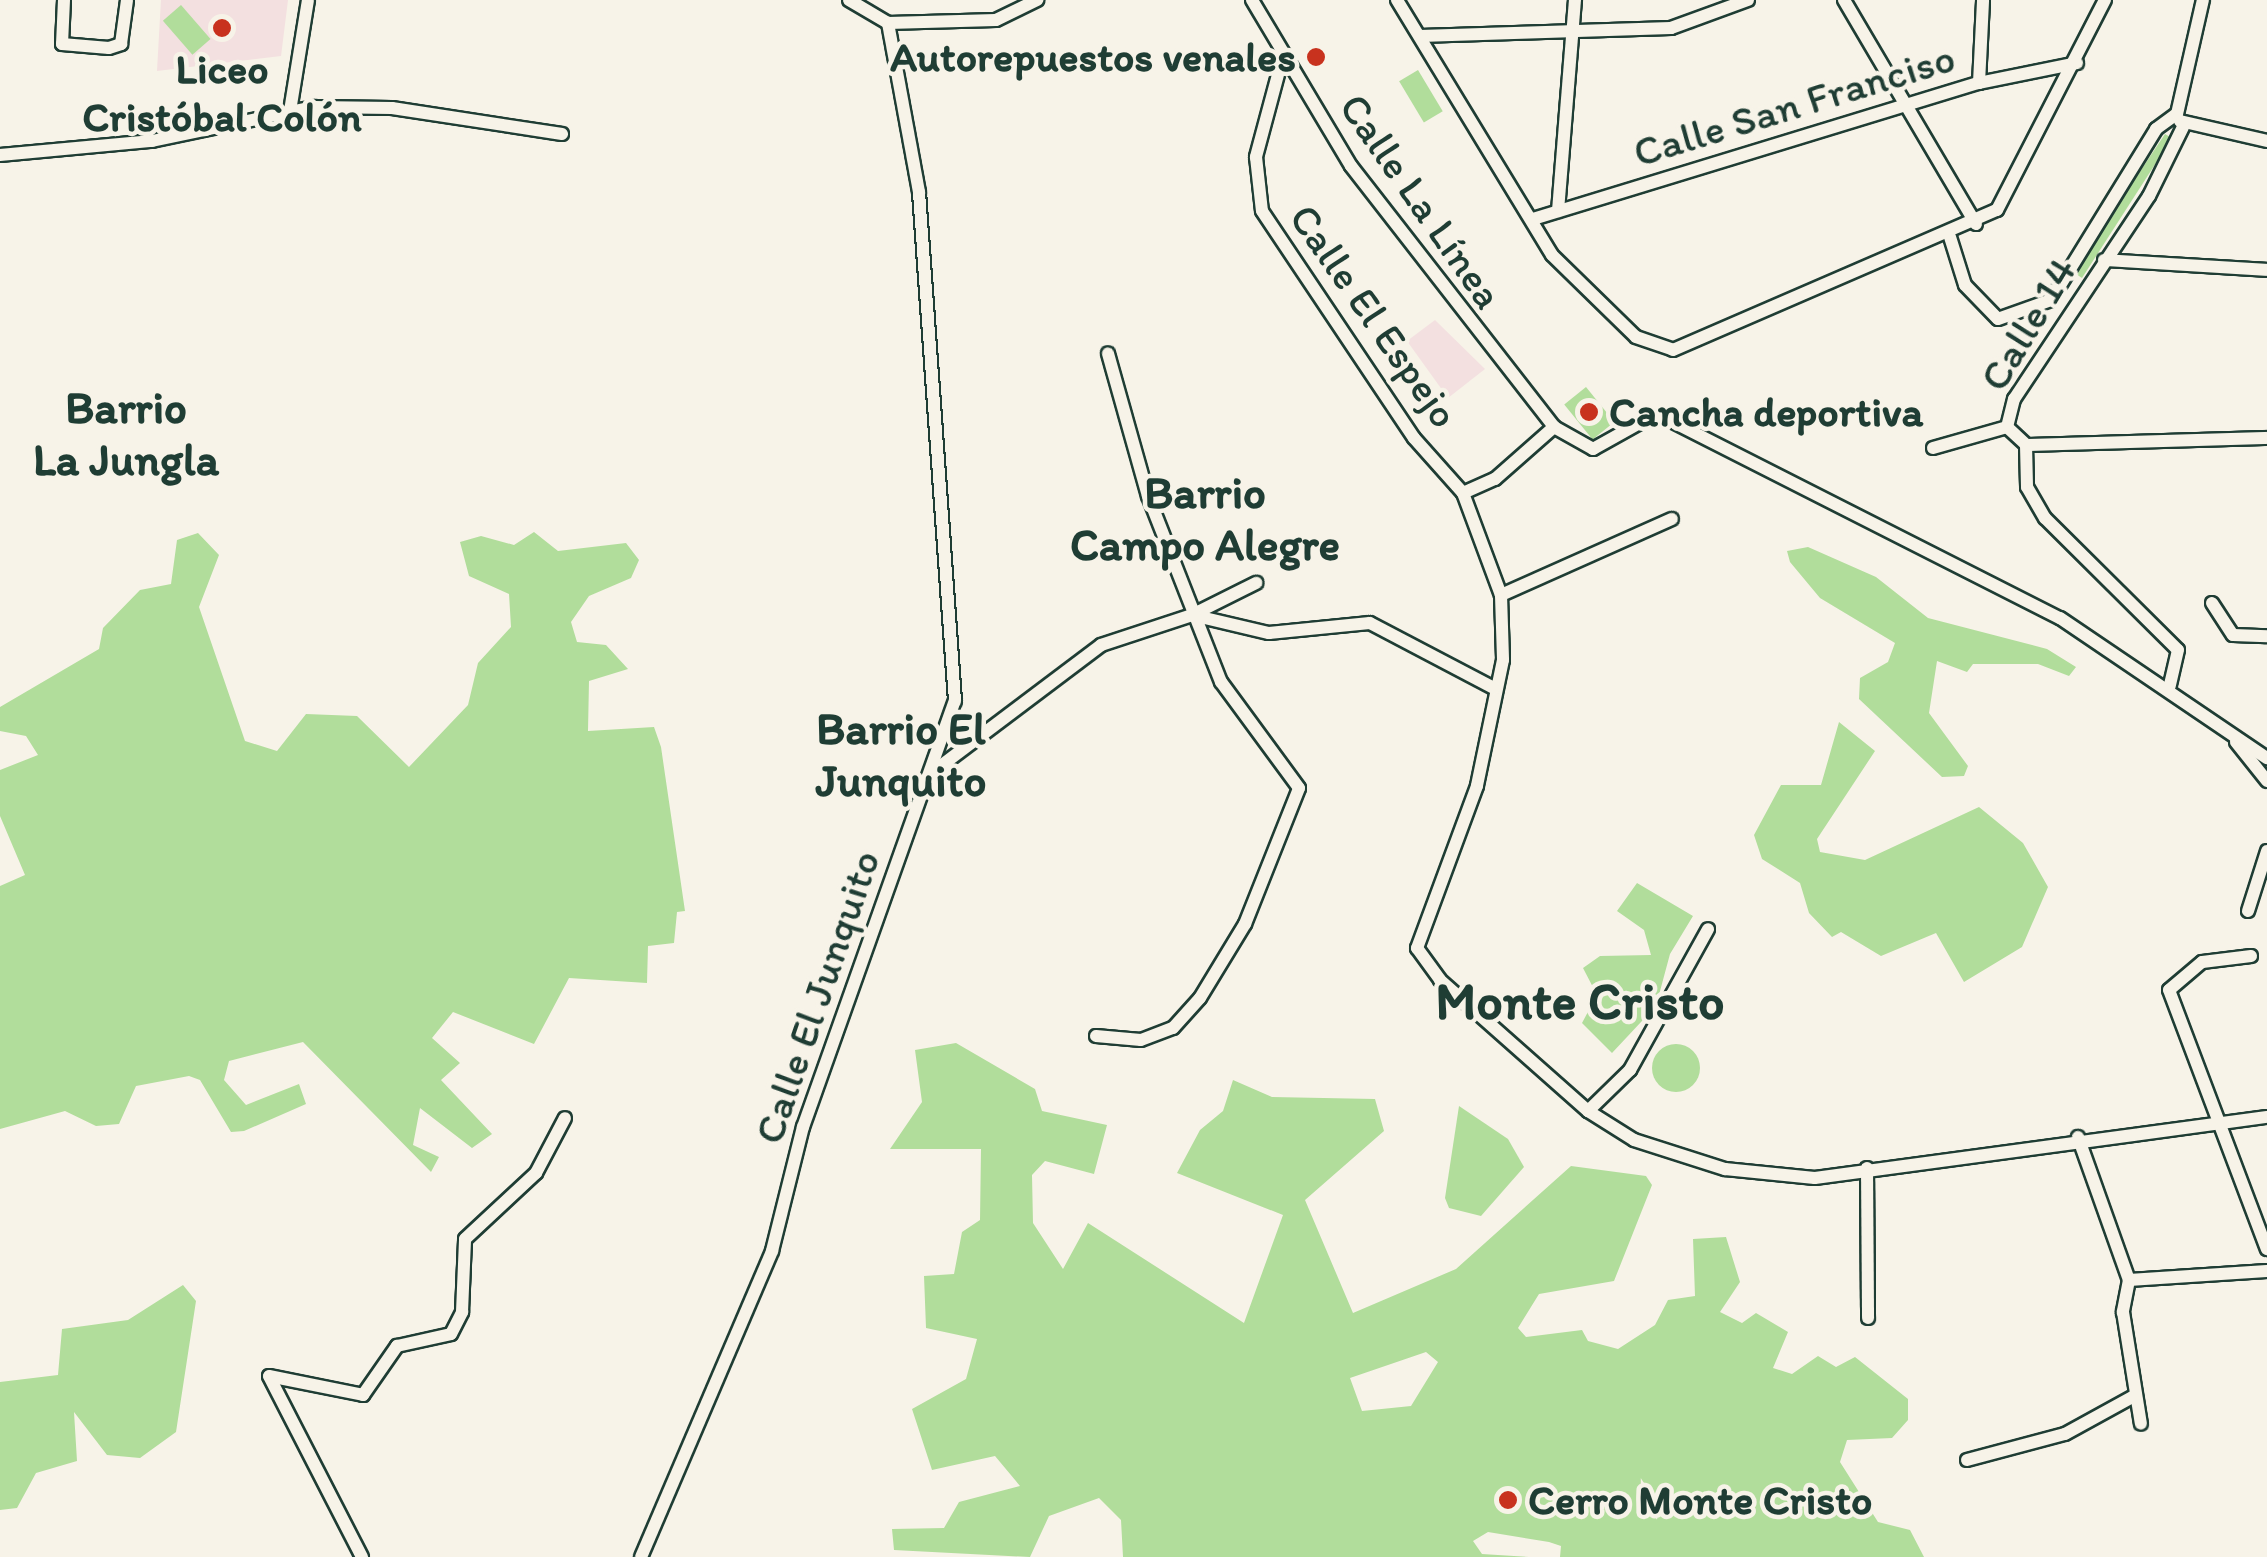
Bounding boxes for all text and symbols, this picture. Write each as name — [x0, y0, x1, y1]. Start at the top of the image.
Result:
marker: Liceo Cristóbal Colón — [211, 17, 233, 39]
place label: Autorepuestos venales — [890, 32, 1296, 82]
street label: Calle San Franciso — [1627, 32, 1961, 178]
place label: Liceo Cristóbal Colón — [83, 44, 361, 142]
marker: Autorepuestos venales — [1305, 46, 1327, 68]
street label: Calle La Línea — [1328, 84, 1514, 318]
street label: Calle El Espejo — [1279, 195, 1469, 437]
street label: Calle 14 — [1969, 248, 2087, 400]
district label: Barrio La Jungla — [33, 381, 219, 487]
place label: Cancha deportiva — [1609, 387, 1923, 437]
marker: Cancha deportiva — [1578, 401, 1600, 423]
district label: Barrio Campo Alegre — [1070, 466, 1340, 572]
district label: Barrio El Junquito — [816, 702, 986, 808]
street label: Calle El Junquito — [743, 844, 891, 1150]
district label: Monte Cristo — [1436, 971, 1724, 1033]
place label: Cerro Monte Cristo — [1528, 1475, 1872, 1525]
marker: Cerro Monte Cristo — [1497, 1489, 1519, 1511]

